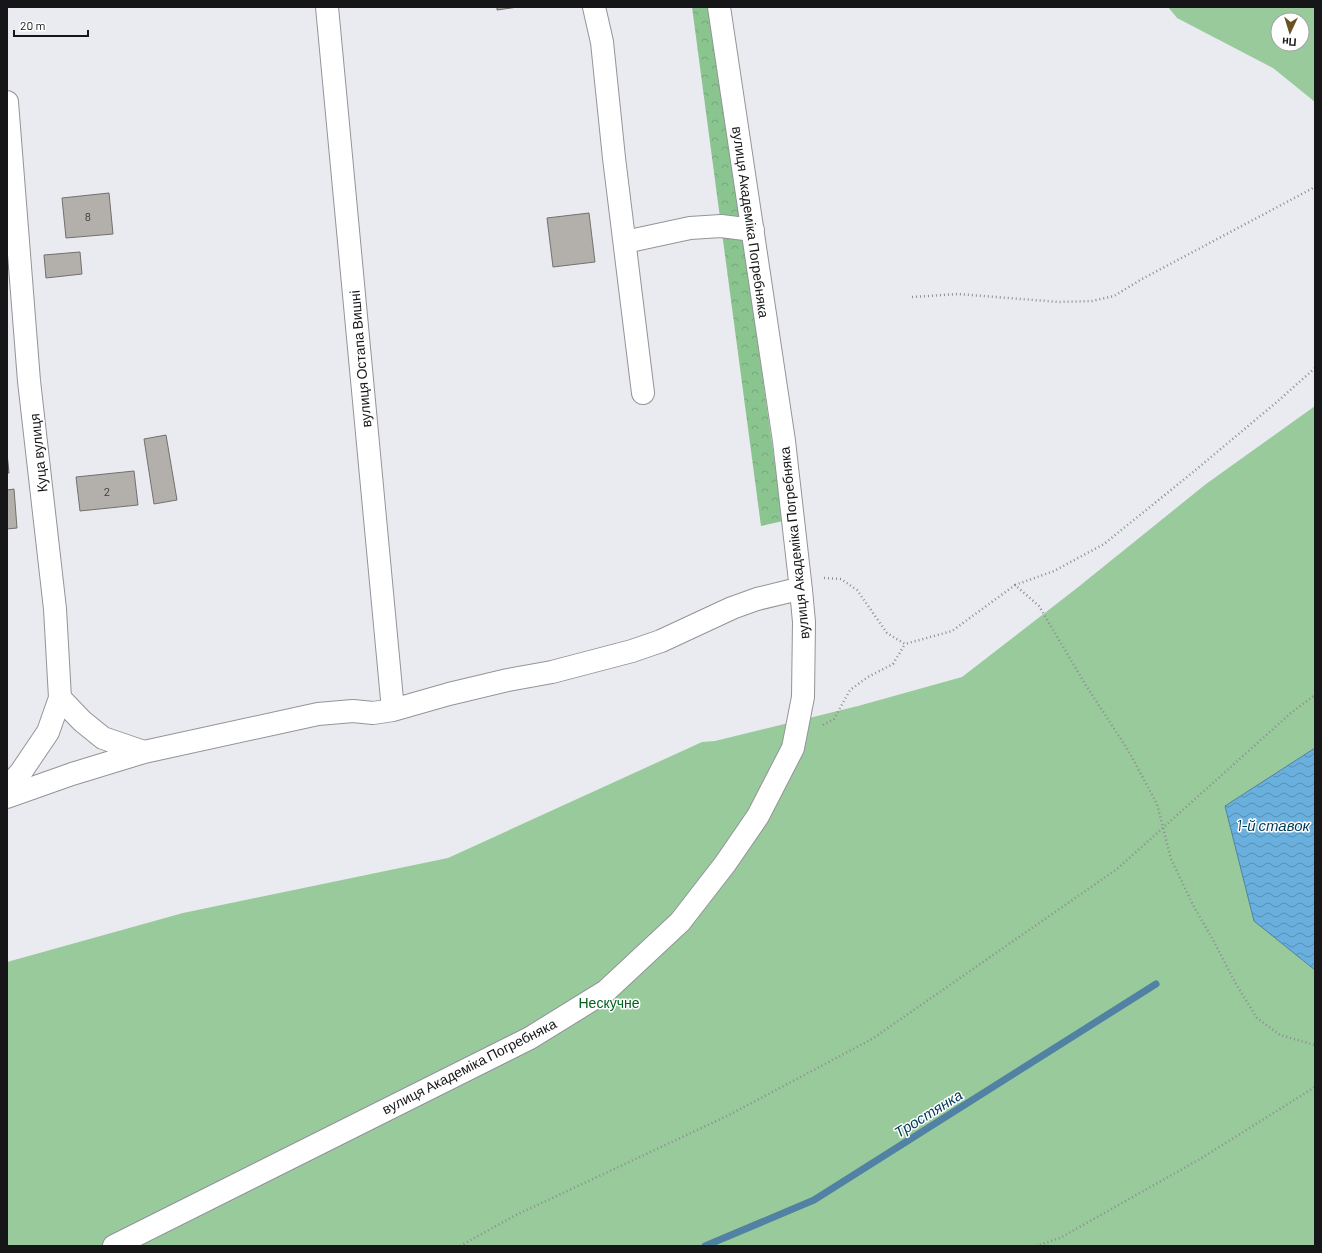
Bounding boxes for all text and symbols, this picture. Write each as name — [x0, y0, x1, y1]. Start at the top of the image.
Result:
scale bar — [14, 12, 88, 38]
north arrow — [1270, 12, 1310, 52]
text: 20 m — [20, 18, 46, 32]
text: Пн — [1282, 35, 1297, 49]
street label: вулиця Академіка Погребняка — [729, 125, 773, 319]
house number: 8 — [85, 209, 91, 223]
street label: вулиця Остапа Вишні — [346, 290, 374, 428]
street label: Куца вулиця — [25, 413, 51, 493]
street label: вулиця Академіка Погребняка — [775, 446, 813, 640]
house number: 2 — [104, 484, 110, 498]
water label: 1-й ставок — [1236, 816, 1311, 834]
park label: Нескучне — [579, 994, 640, 1011]
street label: вулиця Академіка Погребняка — [379, 1014, 559, 1117]
water label: Тростянка — [891, 1085, 965, 1141]

